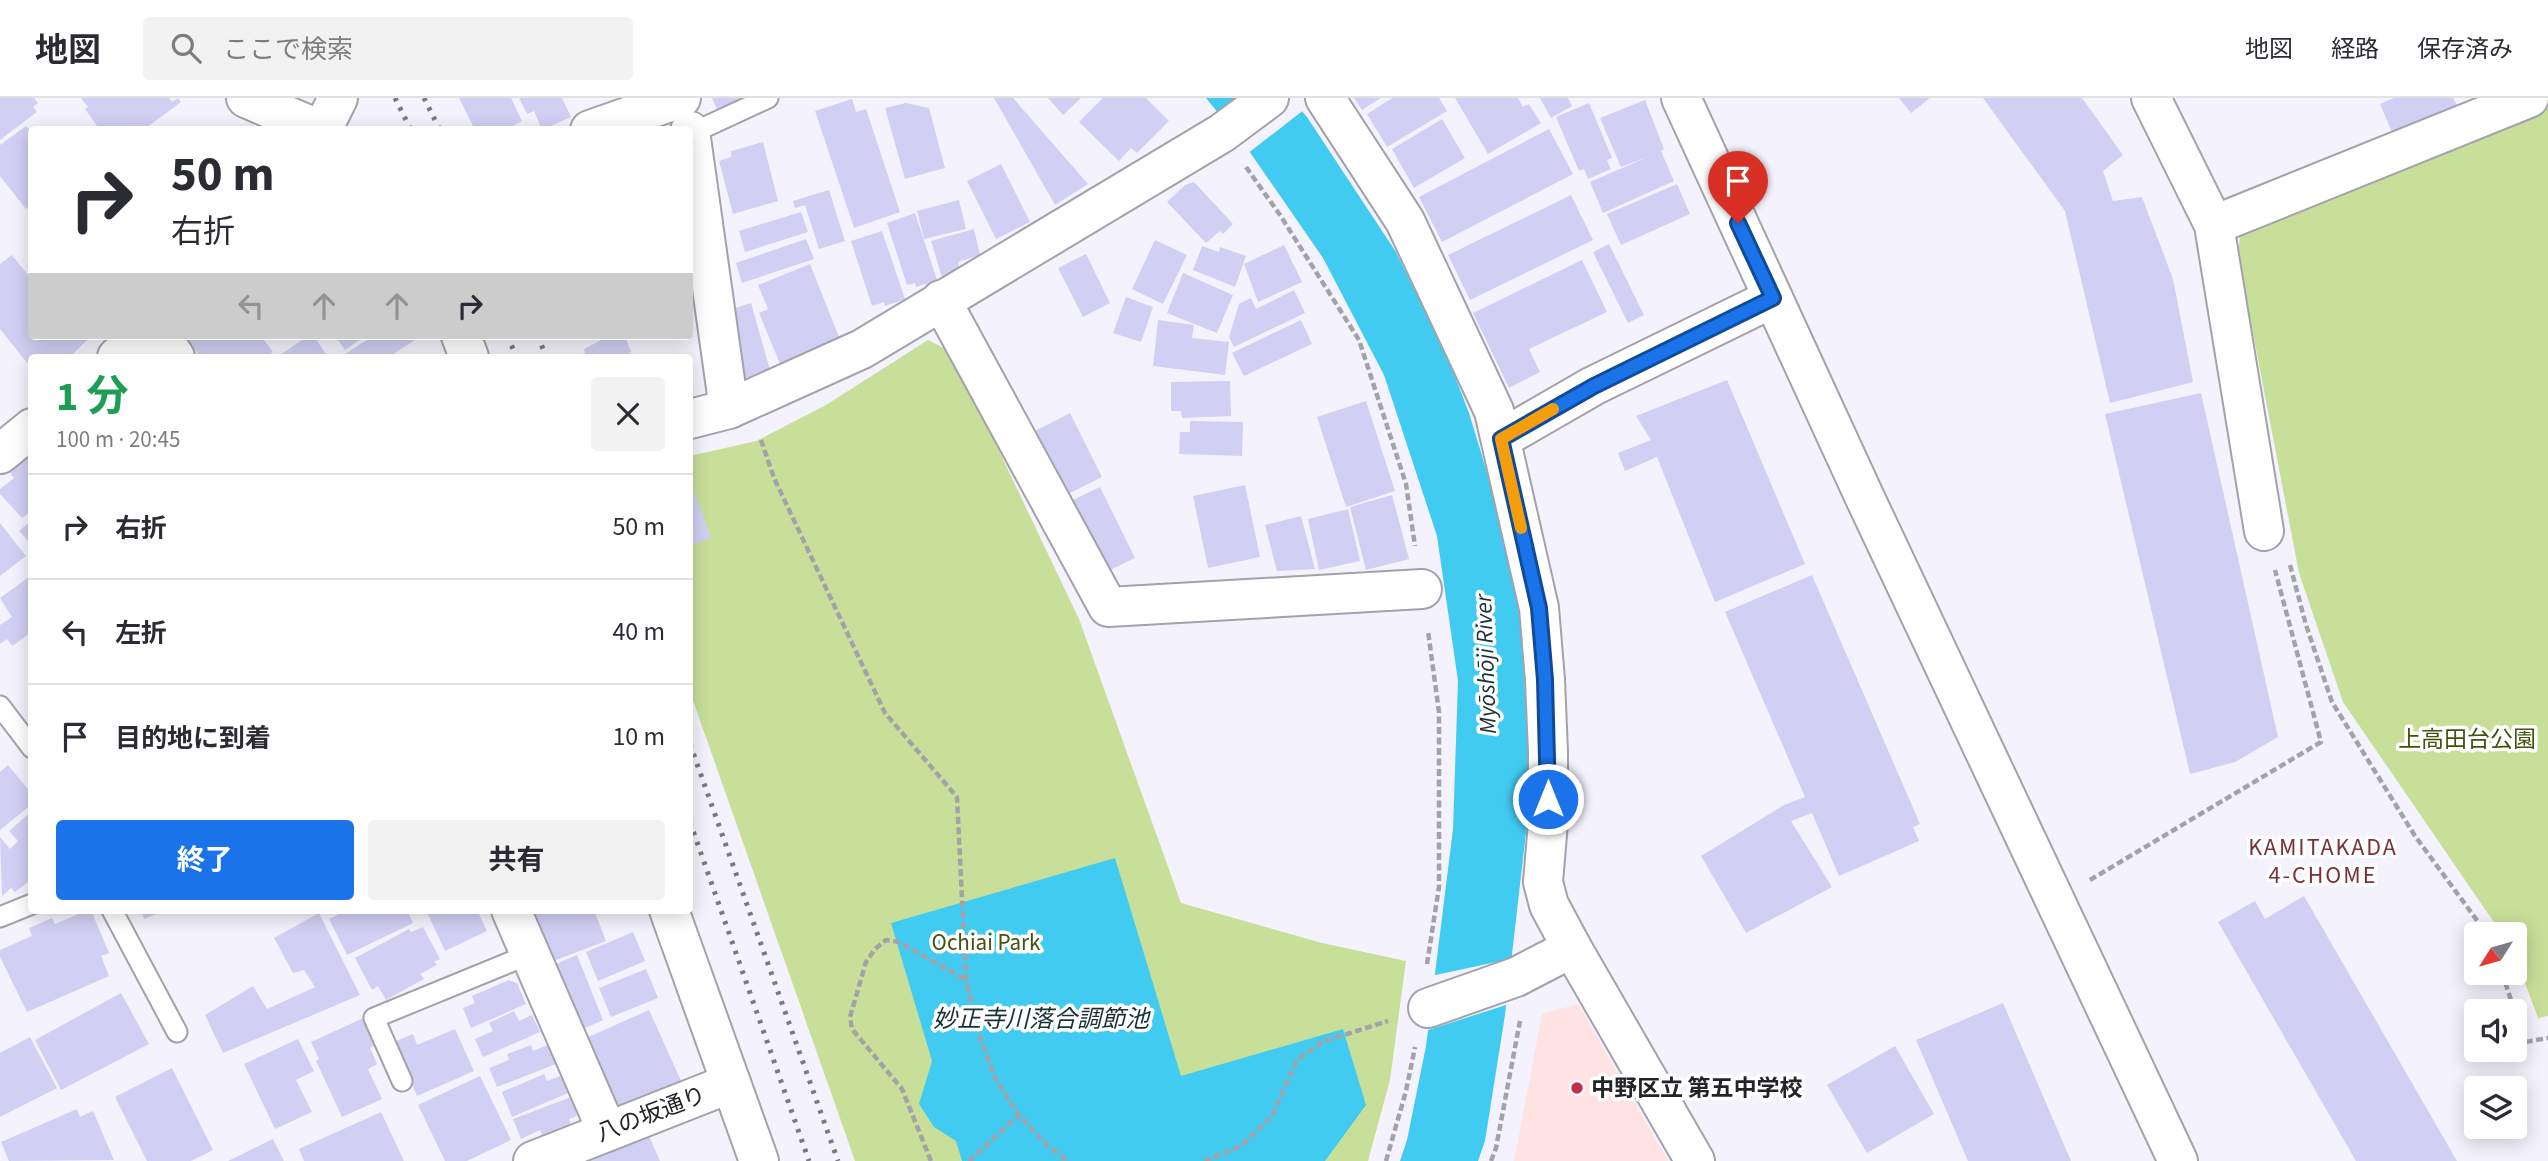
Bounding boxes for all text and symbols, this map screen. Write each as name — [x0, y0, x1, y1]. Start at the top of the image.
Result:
search box — [143, 17, 633, 80]
text: 地図 — [35, 27, 101, 74]
icon: search — [167, 29, 205, 67]
text: ここで検索 — [223, 31, 353, 68]
text: 地図 — [2245, 32, 2293, 67]
text: 経路 — [2331, 32, 2379, 67]
text: 保存済み — [2417, 32, 2513, 67]
text: 50 m — [171, 140, 275, 210]
pin — [1708, 151, 1768, 223]
icon: right — [56, 154, 147, 245]
icon: arrive — [1719, 162, 1757, 200]
text: 右折 — [171, 209, 235, 255]
icon: left — [232, 287, 270, 325]
icon: ahead — [305, 287, 343, 325]
icon: ahead — [378, 287, 416, 325]
icon: right — [451, 287, 489, 325]
text: 1 分 — [56, 367, 129, 427]
button: close — [591, 377, 665, 451]
text: 100 m · 20:45 — [56, 423, 180, 456]
icon: right — [56, 508, 94, 546]
text: 50 m — [612, 508, 665, 545]
text: 右折 — [115, 510, 167, 547]
water label: Myōshōji River — [1466, 592, 1506, 735]
icon: left — [56, 613, 94, 651]
text: 40 m — [612, 613, 665, 650]
text: 左折 — [115, 615, 167, 652]
icon: arrive — [56, 718, 94, 756]
text: 10 m — [612, 718, 665, 755]
text: 目的地に到着 — [115, 720, 271, 757]
park label: 上高田台公園 — [2398, 723, 2536, 756]
position arrow — [1511, 762, 1585, 836]
button: 終了 — [56, 820, 354, 900]
button: 共有 — [368, 820, 665, 900]
district label: KAMITAKADA 4-CHOME — [2248, 830, 2398, 893]
north arrow — [2464, 922, 2527, 985]
map controls — [2464, 922, 2527, 1139]
park label: Ochiai Park — [932, 926, 1041, 959]
button: sound — [2464, 999, 2527, 1062]
water label: 妙正寺川落合調節池 — [933, 1002, 1151, 1037]
place label: 中野区立 第五中学校 — [1591, 1072, 1803, 1105]
button: layers — [2464, 1076, 2527, 1139]
street label: 八の坂通り — [591, 1078, 711, 1150]
marker: 中野区立 第五中学校 — [1569, 1080, 1585, 1096]

